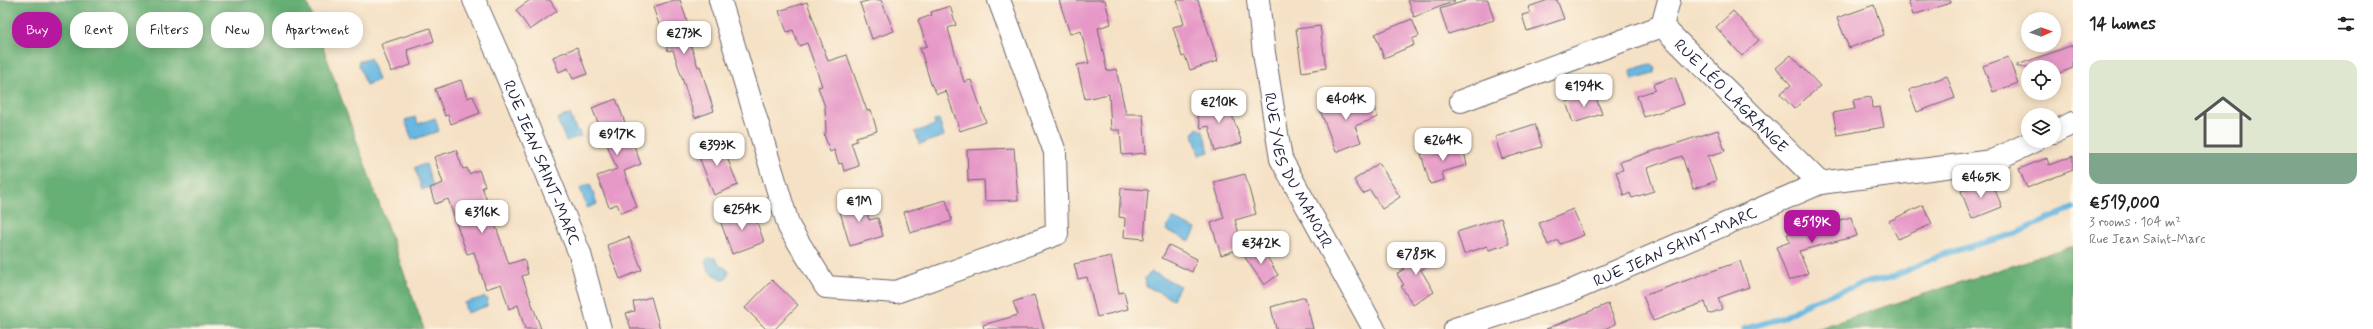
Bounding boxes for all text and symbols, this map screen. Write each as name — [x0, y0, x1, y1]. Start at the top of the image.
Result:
chip: Buy — [12, 12, 62, 48]
chip: Rent — [70, 12, 128, 48]
chip: Filters — [136, 12, 203, 48]
chip: New — [211, 12, 264, 48]
chip: Apartment — [272, 12, 363, 48]
north arrow — [2021, 12, 2061, 52]
map controls — [2021, 12, 2061, 148]
text: 14 homes — [2089, 13, 2156, 35]
icon: filters — [2335, 13, 2357, 35]
pin: €273K — [656, 21, 712, 55]
text: €273K — [666, 25, 702, 42]
street label: RUE LÉO LAGRANGE — [1669, 35, 1792, 157]
button: locate — [2021, 60, 2061, 100]
pin: €194K — [1556, 74, 1612, 108]
street label: RUE JEAN SAINT-MARC — [498, 77, 584, 248]
text: €194K — [1565, 78, 1603, 95]
icon: home — [2187, 86, 2259, 158]
pin: €404K — [1318, 87, 1374, 121]
pin: €210K — [1191, 90, 1247, 124]
street label: RUE YVES DU MANOIR — [1258, 91, 1337, 252]
text: €404K — [1326, 91, 1366, 108]
text: €210K — [1200, 94, 1238, 111]
button: layers — [2021, 108, 2061, 148]
pin: €917K — [589, 122, 645, 156]
text: €917K — [599, 126, 635, 143]
pin: €264K — [1415, 128, 1471, 162]
text: €264K — [1424, 132, 1462, 149]
pin: €393K — [689, 133, 745, 167]
text: €393K — [699, 137, 735, 154]
pin: €465K — [1953, 165, 2009, 199]
text: €465K — [1961, 169, 2001, 186]
pin: €1M — [840, 189, 878, 223]
text: €519,000 — [2089, 192, 2160, 214]
text: €1M — [846, 193, 872, 210]
pin: €254K — [714, 197, 770, 231]
pin: €316K — [454, 200, 510, 234]
text: €254K — [723, 201, 761, 218]
street label: RUE JEAN SAINT-MARC — [1590, 203, 1760, 292]
text: €316K — [464, 204, 500, 221]
pin: €519K — [1784, 210, 1840, 244]
text: €519K — [1793, 214, 1831, 231]
text: 3 rooms · 104 m² — [2089, 214, 2181, 231]
pin: €342K — [1233, 231, 1289, 265]
text: Rue Jean Saint-Marc — [2089, 231, 2205, 248]
text: €342K — [1241, 235, 1281, 252]
pin: €785K — [1388, 242, 1444, 276]
text: €785K — [1396, 246, 1436, 263]

